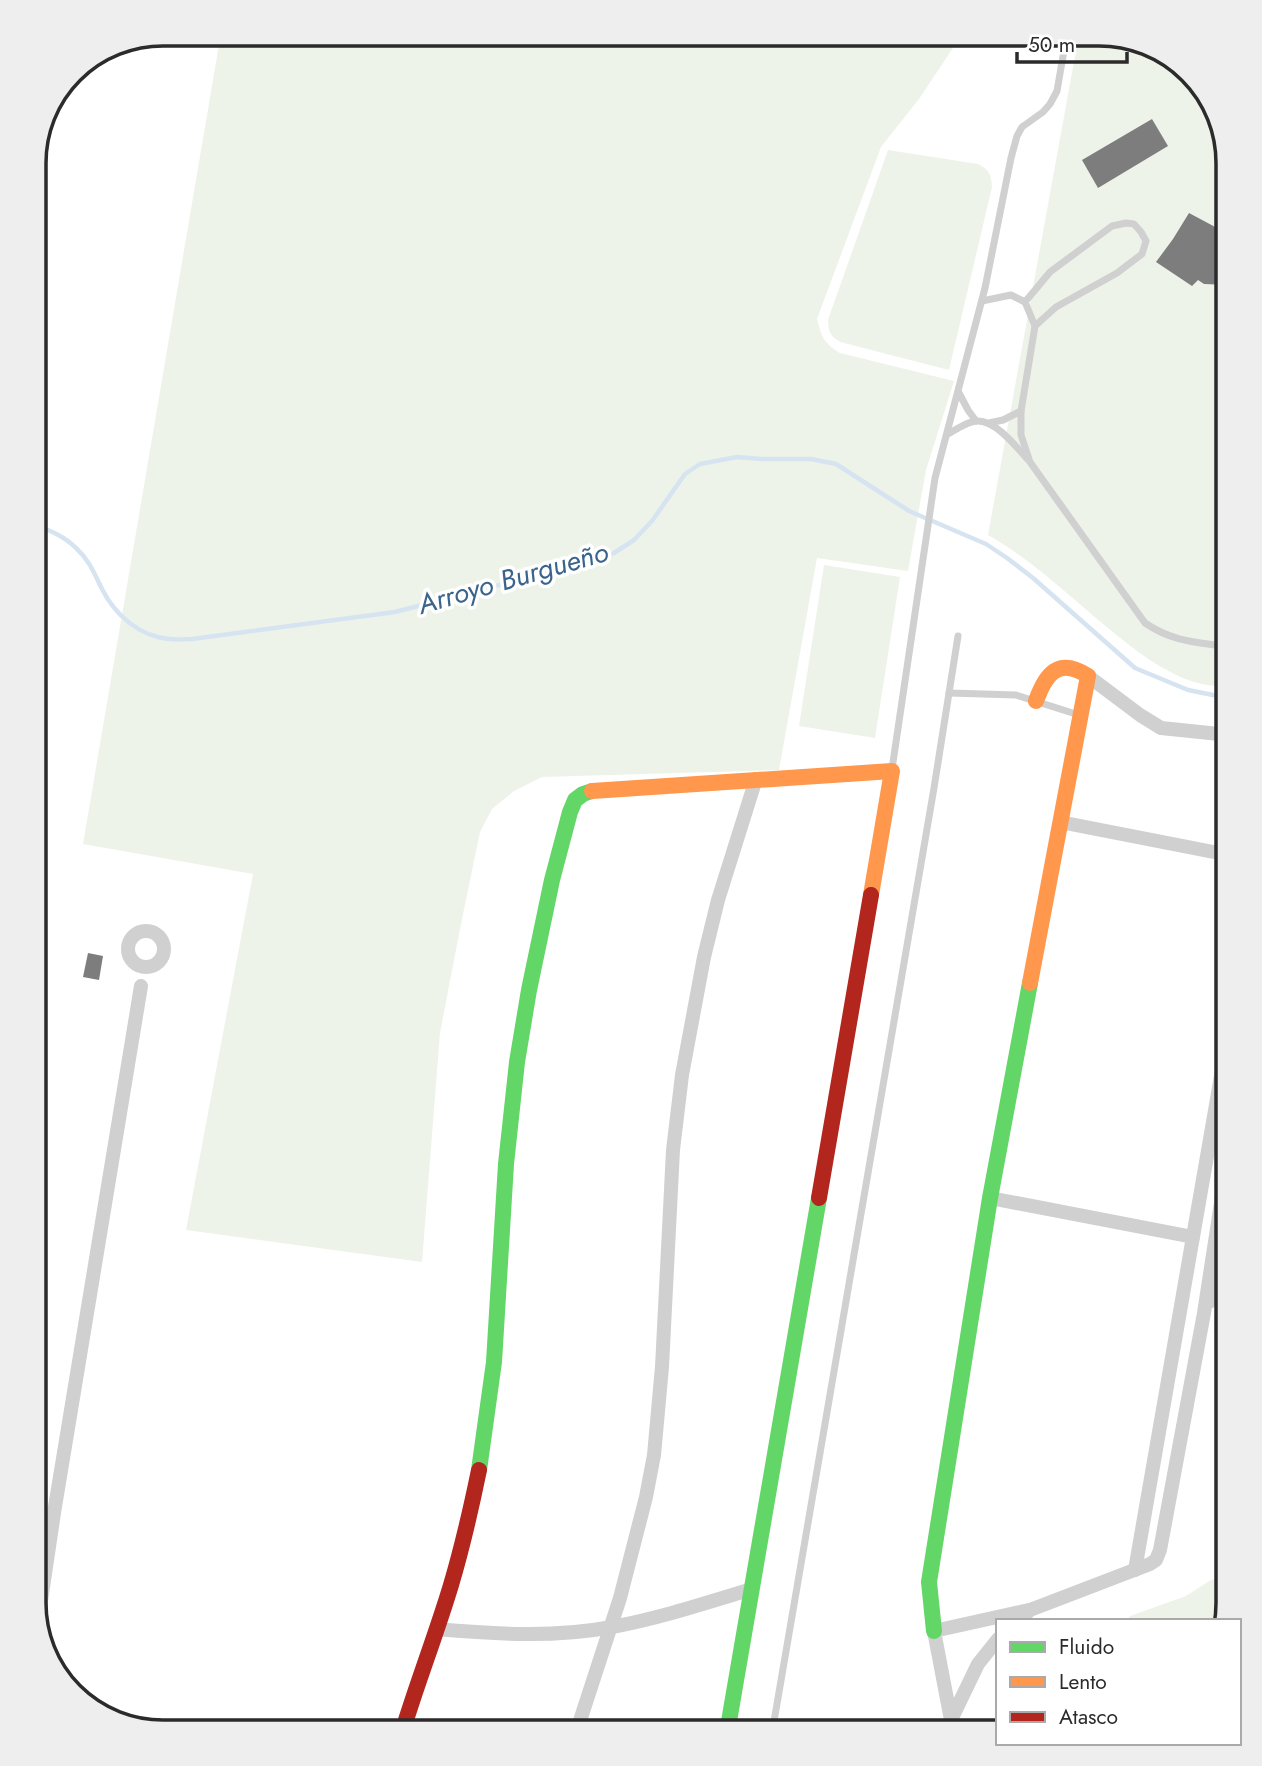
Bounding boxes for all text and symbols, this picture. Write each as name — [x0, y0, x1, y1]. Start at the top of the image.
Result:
scale bar — [1017, 21, 1127, 65]
text: 50 m — [1028, 30, 1075, 60]
water label: Arroyo Burgueño — [412, 531, 613, 625]
legend — [996, 1619, 1241, 1745]
text: Fluido — [1059, 1632, 1114, 1662]
text: Lento — [1059, 1667, 1107, 1697]
text: Atasco — [1059, 1702, 1118, 1732]

